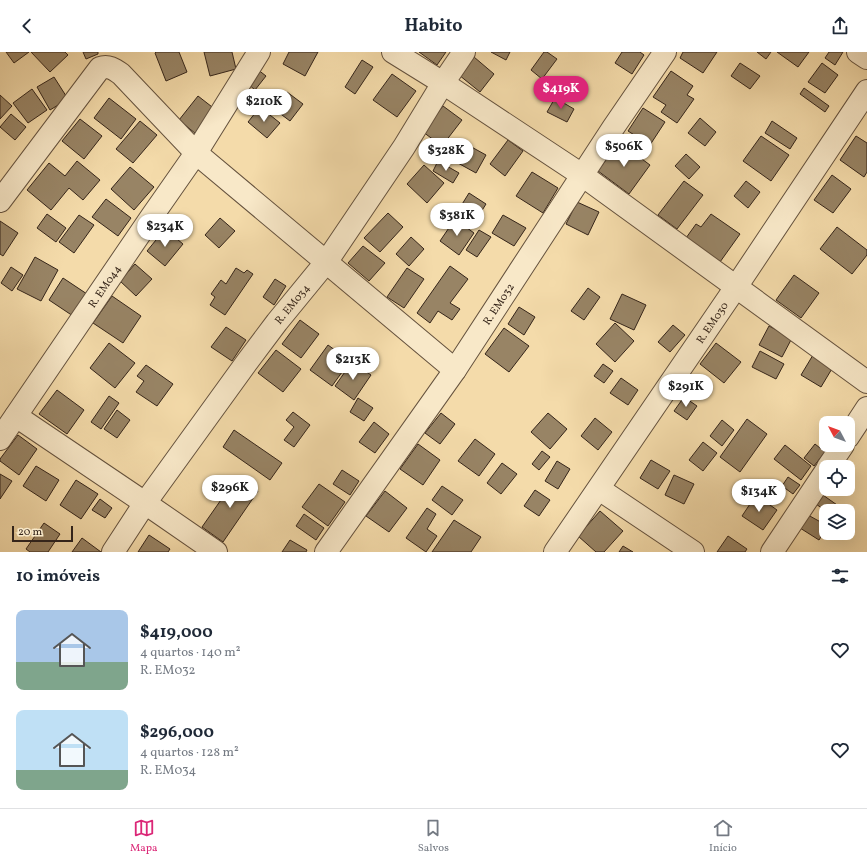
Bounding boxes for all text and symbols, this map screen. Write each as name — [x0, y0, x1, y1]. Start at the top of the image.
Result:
text: Habito — [405, 14, 462, 39]
icon: back — [16, 15, 38, 37]
icon: share — [829, 15, 851, 37]
pin: $419K — [533, 76, 589, 110]
text: $419K — [543, 80, 579, 98]
pin: $210K — [236, 89, 292, 123]
text: $210K — [246, 93, 282, 111]
pin: $506K — [596, 134, 652, 168]
pin: $328K — [418, 138, 474, 172]
text: $506K — [605, 138, 643, 156]
text: $328K — [427, 142, 465, 160]
pin: $381K — [429, 203, 485, 237]
text: $381K — [439, 207, 475, 225]
pin: $234K — [137, 214, 193, 248]
text: $234K — [146, 218, 184, 236]
street label: R. EM044 — [86, 262, 126, 311]
street label: R. EM034 — [272, 281, 314, 328]
street label: R. EM032 — [480, 281, 519, 329]
street label: R. EM030 — [693, 299, 733, 347]
pin: $213K — [325, 347, 381, 381]
text: $213K — [335, 351, 371, 369]
pin: $291K — [658, 374, 714, 408]
text: $291K — [668, 378, 704, 396]
north arrow — [819, 416, 855, 452]
map controls — [819, 416, 855, 540]
button: locate — [819, 460, 855, 496]
pin: $296K — [202, 475, 258, 509]
text: $296K — [211, 479, 249, 497]
pin: $134K — [731, 479, 787, 513]
text: $134K — [741, 483, 777, 501]
button: layers — [819, 504, 855, 540]
scale bar — [12, 524, 73, 543]
text: 20 m — [18, 525, 42, 540]
text: 10 imóveis — [16, 565, 100, 588]
icon: filters — [829, 565, 851, 587]
text: $419,000 — [140, 621, 213, 644]
icon: home — [48, 626, 96, 674]
icon: heart — [829, 639, 851, 661]
text: 4 quartos · 140 m² — [140, 644, 241, 662]
text: R. EM032 — [140, 662, 196, 680]
text: $296,000 — [140, 721, 214, 744]
icon: home — [48, 726, 96, 774]
icon: heart — [829, 739, 851, 761]
text: 4 quartos · 128 m² — [140, 744, 239, 762]
text: R. EM034 — [140, 762, 196, 780]
tab: Mapa — [130, 817, 158, 856]
tab: Salvos — [418, 817, 449, 856]
tab: Início — [709, 817, 737, 856]

